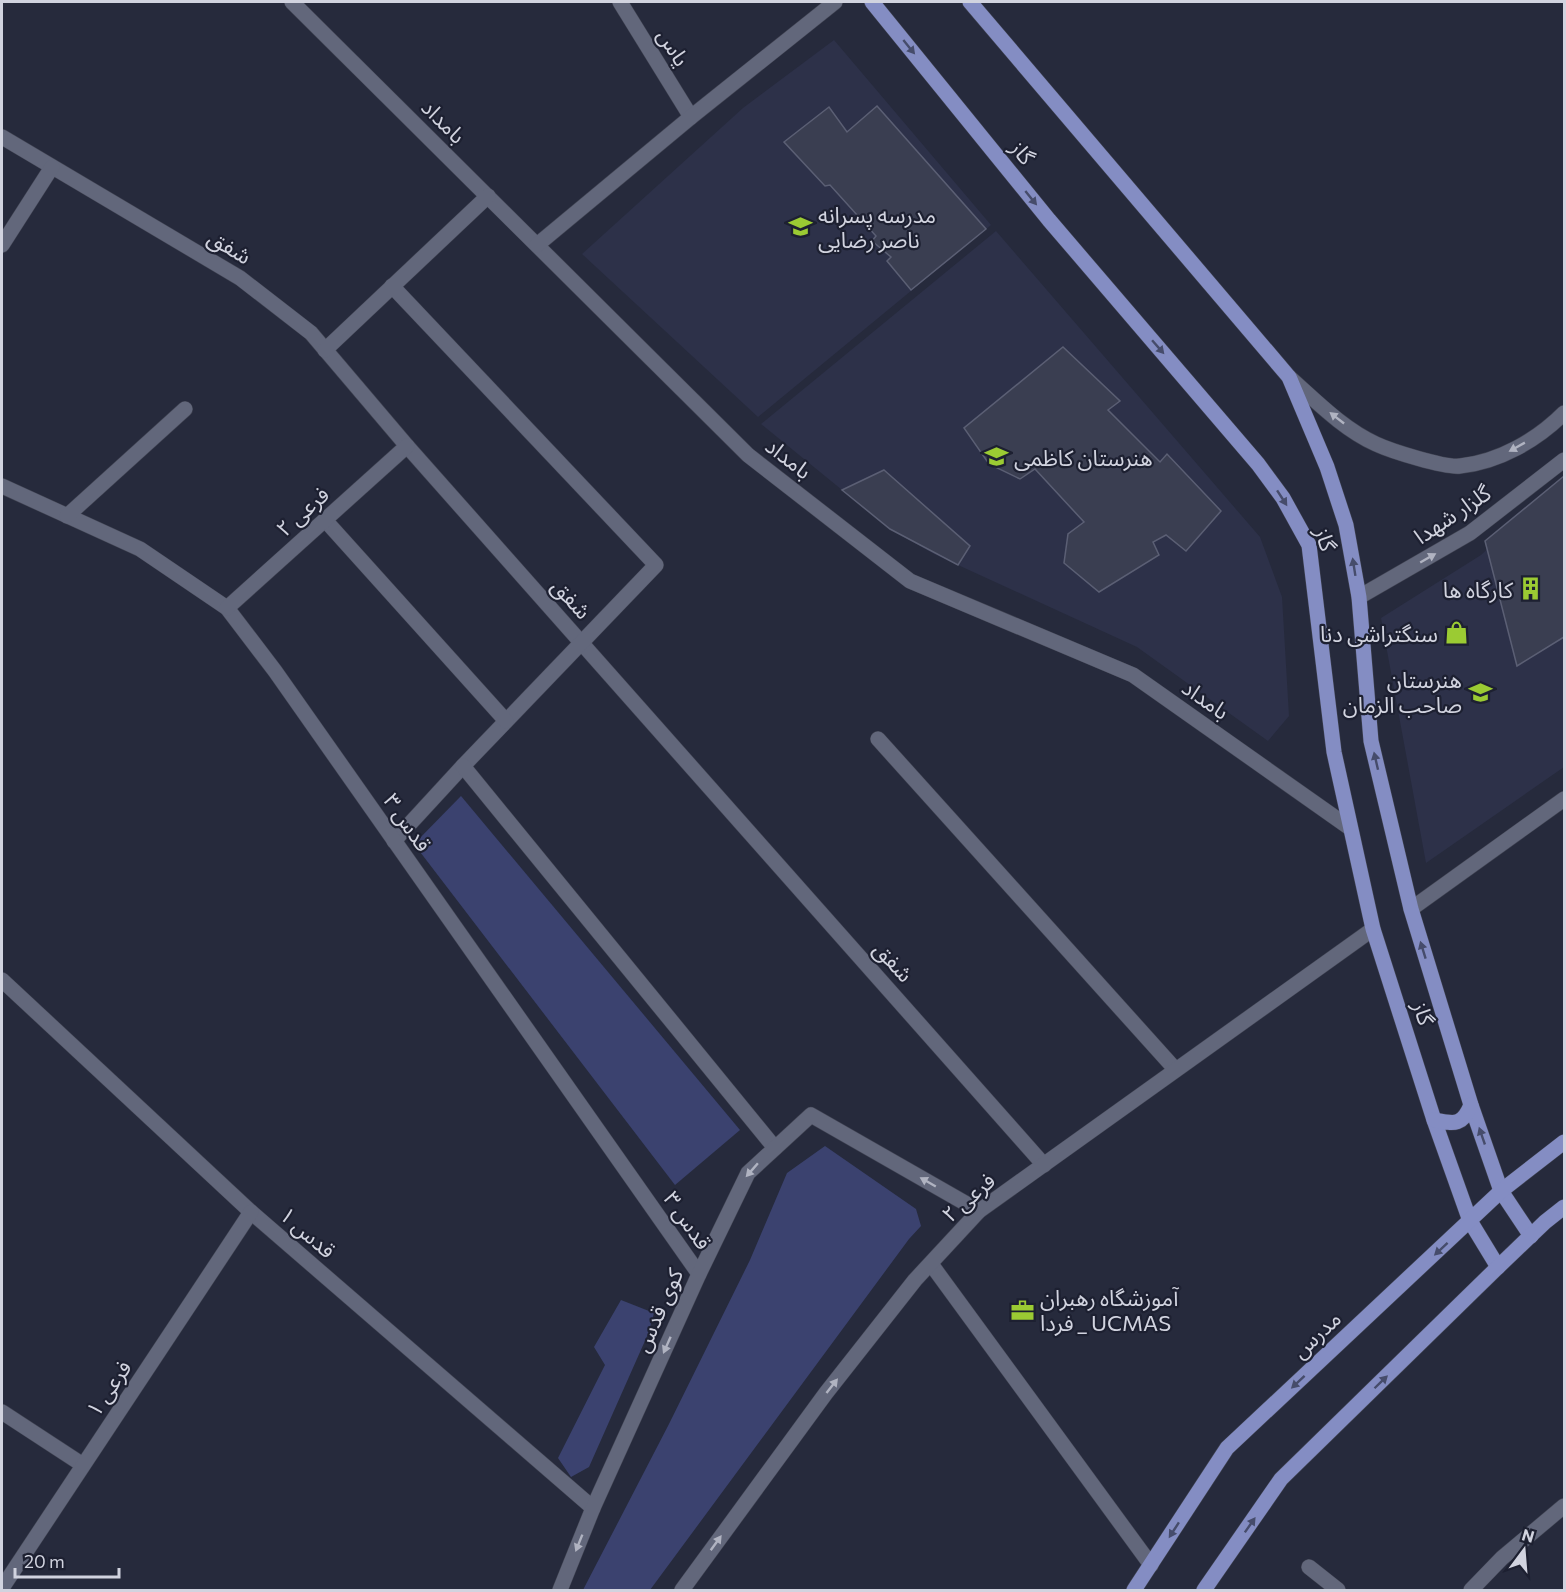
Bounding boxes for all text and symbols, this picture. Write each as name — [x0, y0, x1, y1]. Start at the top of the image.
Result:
street label: یاس — [652, 23, 696, 71]
one-way arrow — [902, 39, 915, 55]
street label: بامداد — [416, 93, 472, 149]
street label: گاز — [1004, 134, 1041, 171]
one-way arrow — [1025, 191, 1037, 206]
place label: مدرسه پسرانه ناصر رضایی — [818, 201, 936, 254]
school or university icon: مدرسه پسرانه ناصر رضایی — [787, 214, 813, 240]
street label: شفق — [203, 223, 257, 270]
one-way arrow — [1151, 339, 1164, 354]
one-way arrow — [1330, 413, 1345, 425]
street label: بامداد — [760, 432, 818, 484]
one-way arrow — [1509, 442, 1526, 452]
school or university icon: هنرستان کاظمی — [983, 444, 1009, 470]
place label: هنرستان کاظمی — [1014, 444, 1153, 471]
street label: گلزار شهدا — [1409, 478, 1497, 550]
street label: فرعی ۲ — [270, 480, 334, 542]
one-way arrow — [1276, 489, 1287, 506]
street label: گاز — [1308, 523, 1343, 556]
one-way arrow — [1420, 552, 1436, 563]
one-way arrow — [1350, 558, 1359, 577]
street label: شفق — [546, 572, 597, 625]
place label: کارگاه ها — [1443, 576, 1514, 604]
building icon: کارگاه ها — [1518, 576, 1544, 602]
place label: سنگتراشی دنا — [1320, 620, 1438, 647]
shop icon: سنگتراشی دنا — [1443, 620, 1469, 646]
place label: هنرستان صاحب الزمان — [1343, 666, 1462, 718]
street label: بامداد — [1177, 673, 1235, 725]
school or university icon: هنرستان صاحب الزمان — [1467, 679, 1493, 705]
one-way arrow — [1371, 751, 1380, 770]
street label: قدس ۳ — [378, 788, 438, 856]
street label: شفق — [868, 935, 919, 988]
one-way arrow — [1418, 941, 1427, 959]
street label: گاز — [1406, 997, 1441, 1030]
one-way arrow — [1476, 1127, 1486, 1145]
one-way arrow — [745, 1163, 759, 1178]
street label: فرعی ۲ — [936, 1166, 1000, 1228]
one-way arrow — [920, 1177, 936, 1188]
street label: قدس ۳ — [658, 1186, 718, 1254]
street label: قدس ۱ — [275, 1201, 341, 1263]
one-way arrow — [1433, 1242, 1448, 1256]
street label: کوی قدس — [628, 1263, 689, 1356]
place label: آموزشگاه رهبران فردا _ UCMAS — [1040, 1284, 1180, 1336]
office icon: آموزشگاه رهبران فردا _ UCMAS — [1009, 1297, 1035, 1323]
street label: مدرس — [1286, 1305, 1347, 1364]
one-way arrow — [662, 1337, 671, 1354]
street label: فرعی ۱ — [79, 1355, 137, 1421]
one-way arrow — [1291, 1375, 1306, 1388]
one-way arrow — [1373, 1375, 1388, 1389]
one-way arrow — [825, 1378, 838, 1394]
one-way arrow — [1244, 1518, 1256, 1534]
north arrow — [1494, 1520, 1554, 1580]
one-way arrow — [1168, 1522, 1179, 1538]
text: N — [1520, 1524, 1537, 1546]
one-way arrow — [574, 1534, 584, 1552]
one-way arrow — [710, 1536, 722, 1552]
scale bar — [15, 1541, 118, 1579]
text: 20 m — [24, 1550, 65, 1572]

